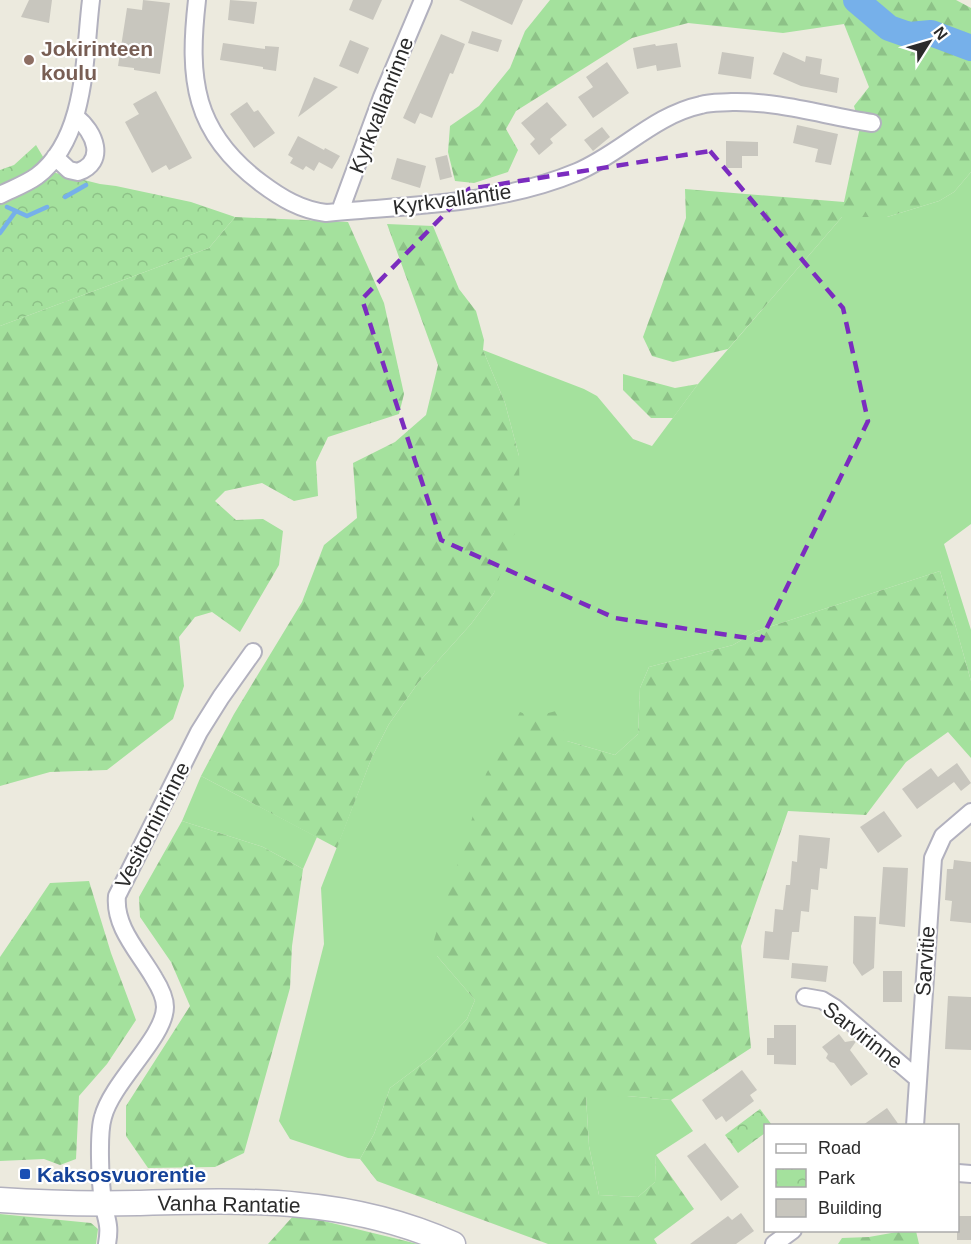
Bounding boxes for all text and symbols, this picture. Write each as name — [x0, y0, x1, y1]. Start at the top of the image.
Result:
north arrow — [899, 12, 959, 72]
text: N — [930, 24, 951, 43]
street label: Kyrkvallanrinne — [345, 34, 417, 176]
place label: Jokirinteen koulu — [41, 37, 153, 84]
marker: Jokirinteen koulu — [22, 53, 36, 67]
street label: Kyrkvallantie — [391, 179, 513, 219]
street label: Vesitorninrinne — [110, 758, 194, 892]
street label: Sarvitie — [911, 925, 939, 997]
street label: Sarvirinne — [819, 997, 907, 1073]
legend — [764, 1124, 959, 1232]
text: Road — [818, 1138, 861, 1158]
place label: Kaksosvuorentie — [37, 1163, 206, 1186]
marker: Kaksosvuorentie — [18, 1167, 32, 1181]
text: Park — [818, 1168, 856, 1188]
street label: Vanha Rantatie — [157, 1191, 301, 1217]
text: Building — [818, 1198, 882, 1218]

